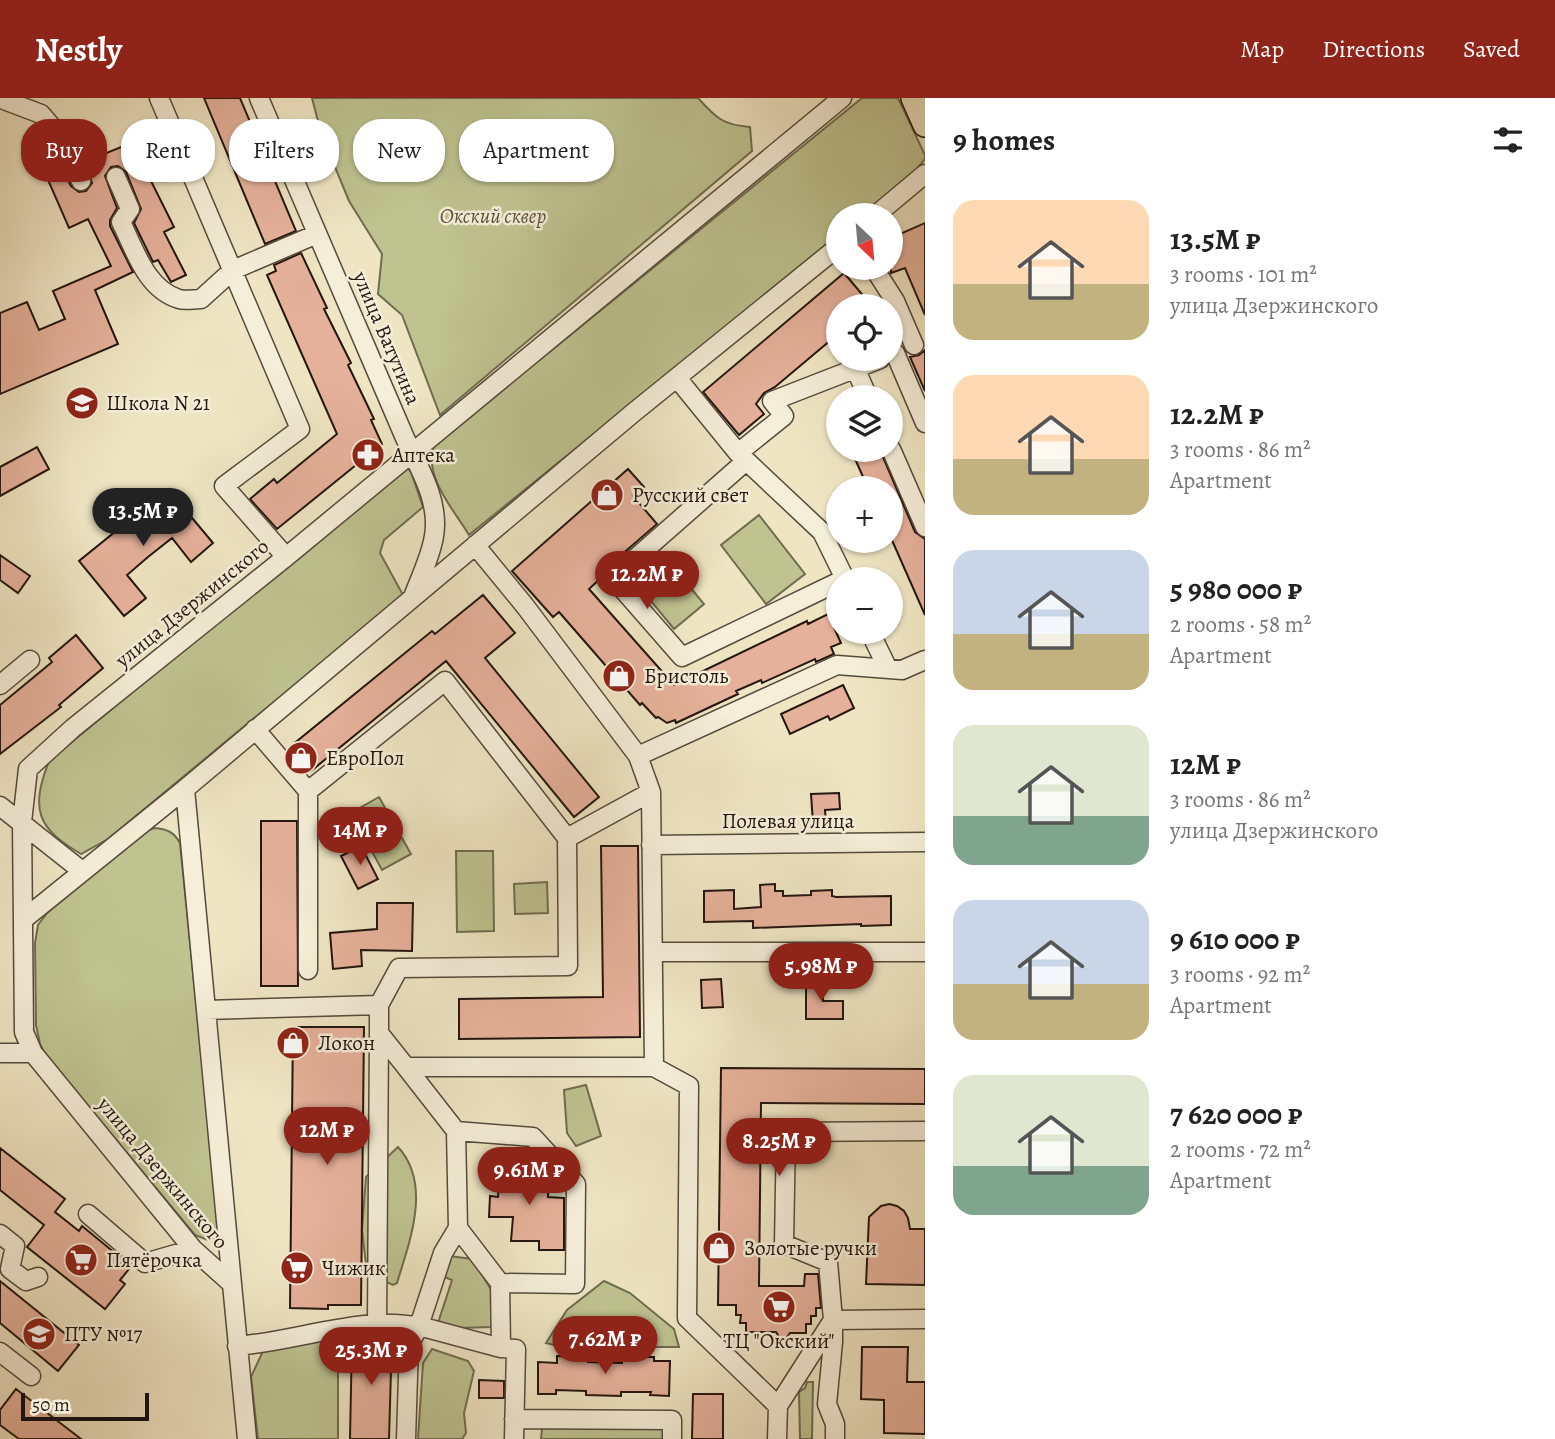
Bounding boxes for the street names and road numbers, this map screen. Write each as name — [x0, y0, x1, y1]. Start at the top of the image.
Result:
street label: улица Ватутина — [346, 266, 428, 409]
street label: улица Дзержинского — [108, 532, 275, 674]
street label: Полевая улица — [722, 807, 855, 835]
street label: улица Дзержинского — [90, 1090, 235, 1255]

